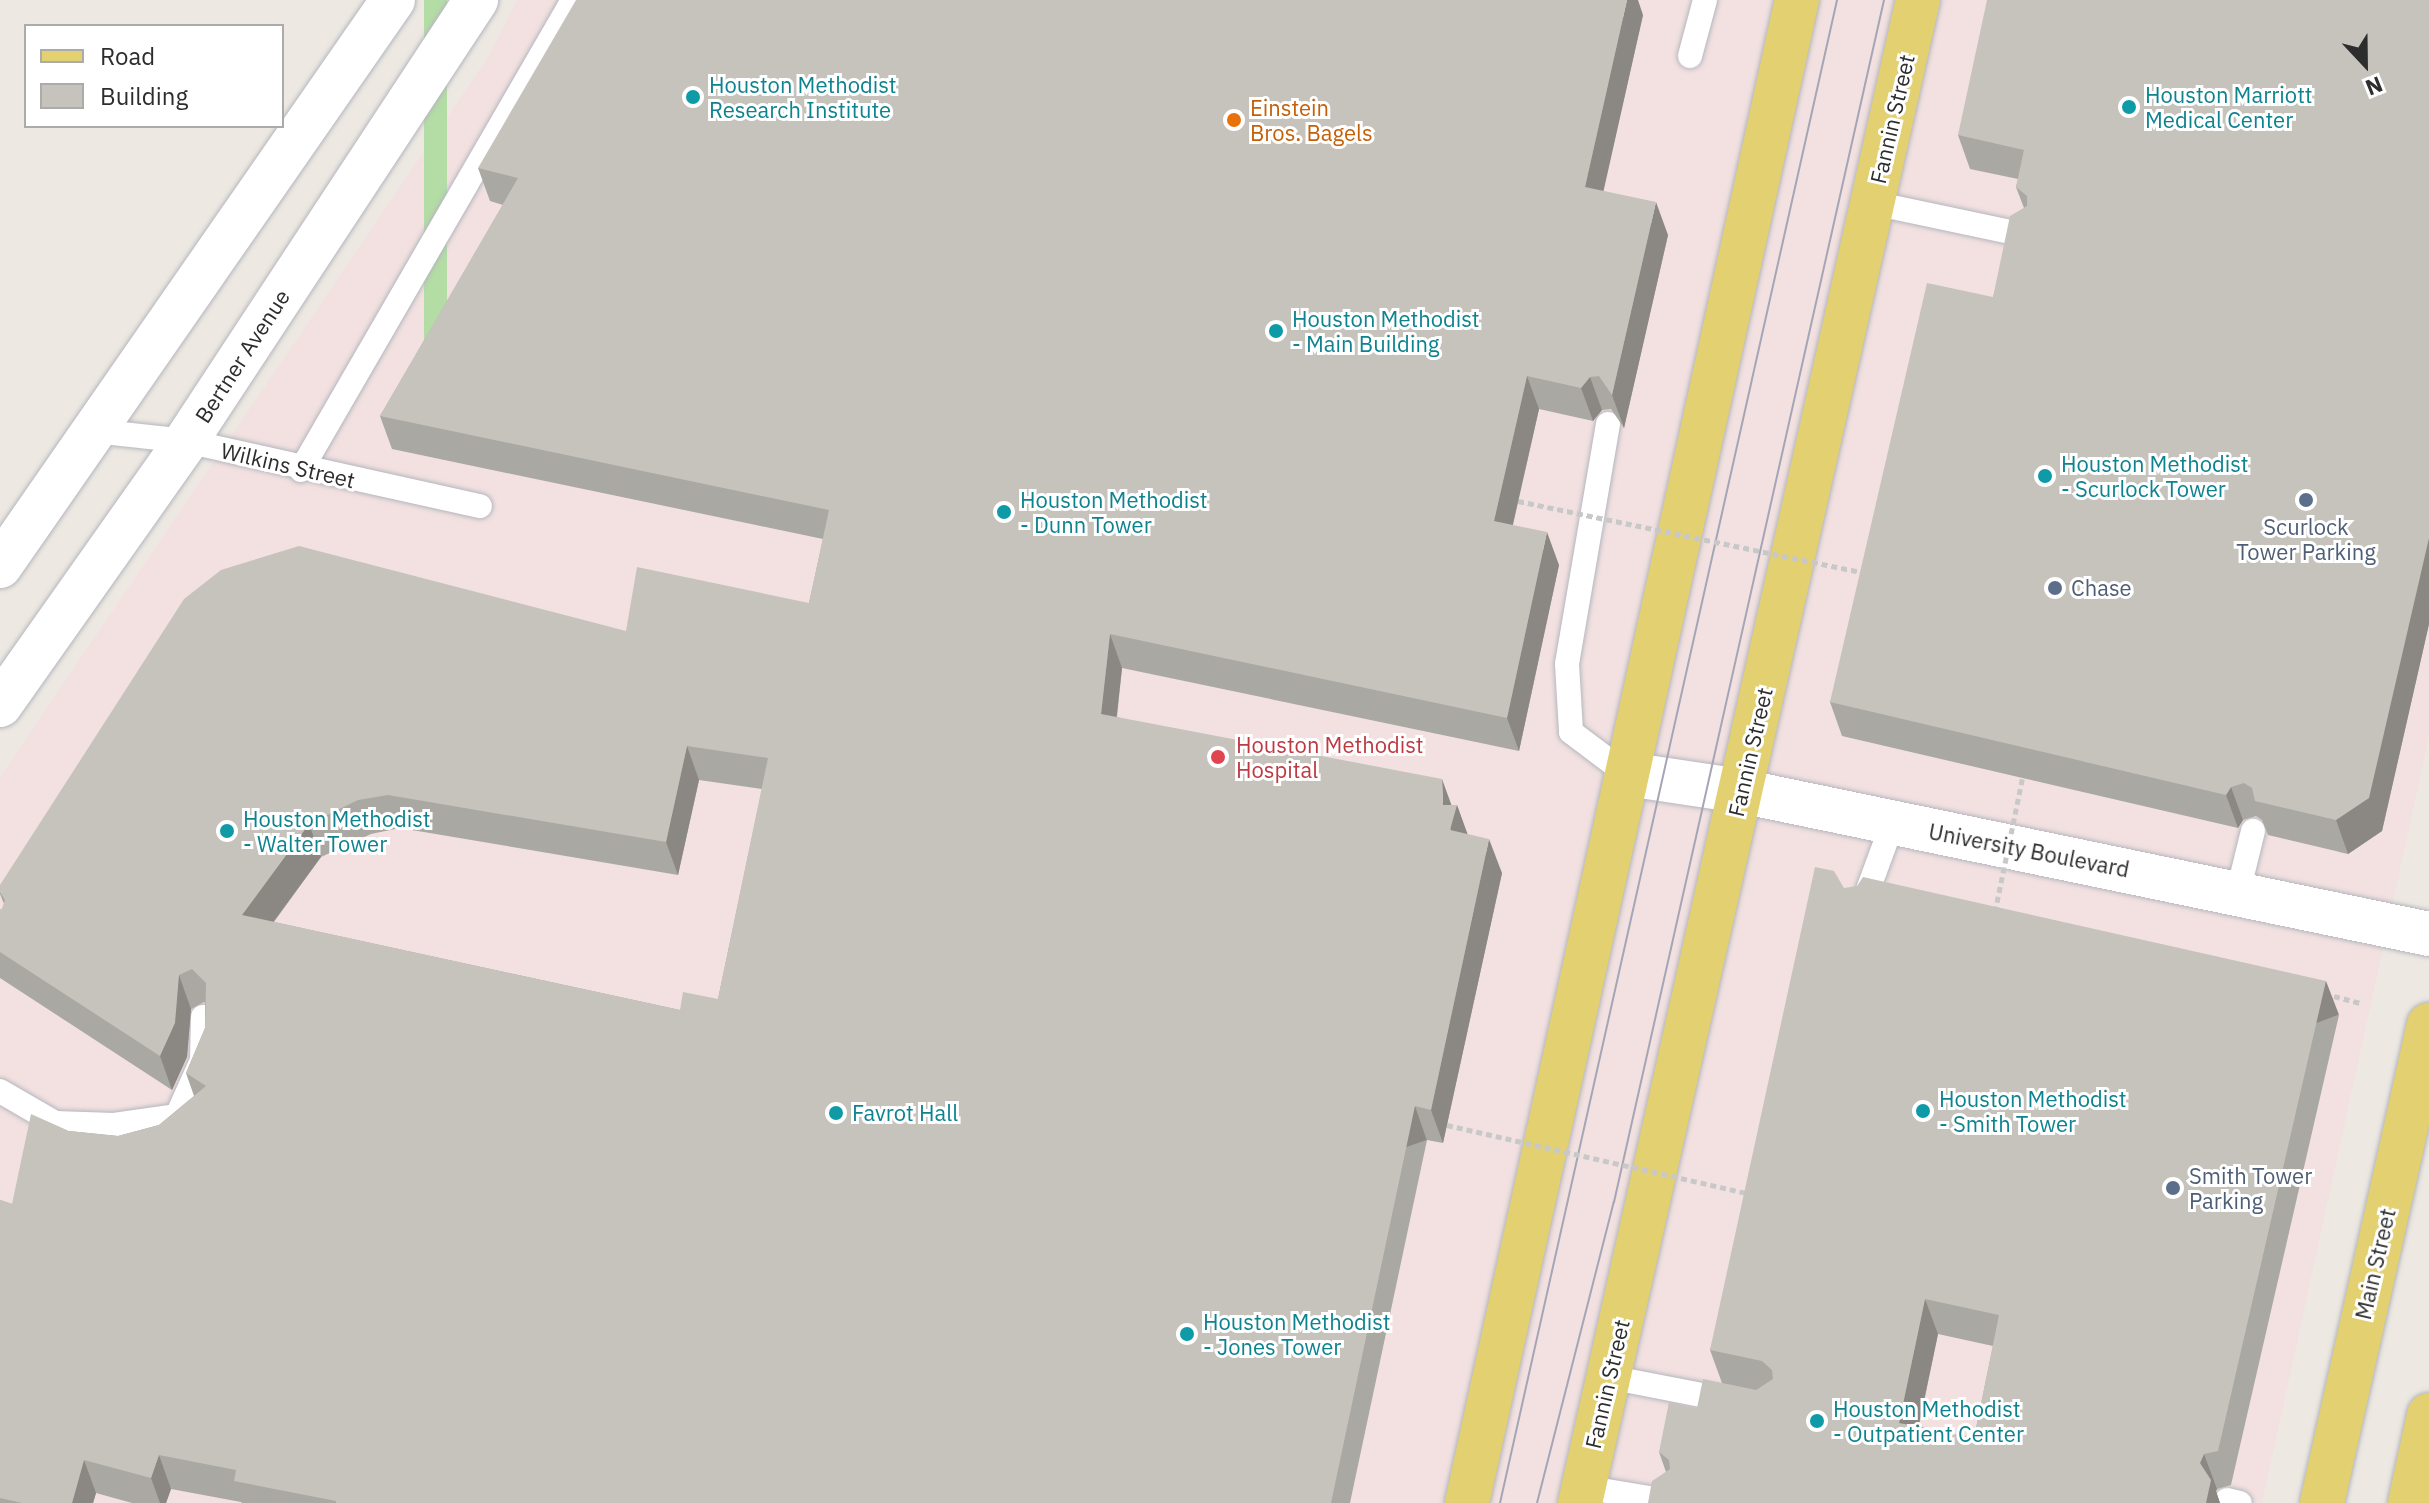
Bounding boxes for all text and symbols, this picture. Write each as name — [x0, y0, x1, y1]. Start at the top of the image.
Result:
legend — [24, 24, 284, 128]
north arrow — [2325, 24, 2405, 104]
text: Road — [100, 40, 155, 72]
street label: Fannin Street — [1864, 52, 1920, 186]
text: N — [2361, 70, 2387, 103]
place label: Houston Methodist Research Institute — [709, 71, 897, 122]
text: Building — [100, 80, 188, 112]
place label: Houston Marriott Medical Center — [2145, 81, 2312, 132]
marker: Houston Methodist Research Institute — [684, 88, 702, 106]
place label: Einstein Bros. Bagels — [1250, 94, 1373, 146]
marker: Houston Marriott Medical Center — [2120, 98, 2138, 116]
marker: Einstein Bros. Bagels — [1225, 111, 1243, 129]
street label: Bertner Avenue — [189, 284, 295, 428]
place label: Houston Methodist - Main Building — [1292, 305, 1480, 356]
marker: Houston Methodist - Main Building — [1267, 322, 1285, 340]
street label: Wilkins Street — [218, 437, 358, 493]
place label: Houston Methodist - Scurlock Tower — [2061, 450, 2249, 502]
marker: Houston Methodist - Scurlock Tower — [2036, 467, 2054, 485]
place label: Houston Methodist - Dunn Tower — [1020, 486, 1208, 538]
marker: Scurlock Tower Parking — [2297, 491, 2315, 509]
marker: Houston Methodist - Dunn Tower — [995, 503, 1013, 521]
place label: Scurlock Tower Parking — [2236, 513, 2376, 564]
place label: Chase — [2071, 575, 2132, 601]
marker: Chase — [2046, 579, 2064, 597]
street label: Fannin Street — [1722, 685, 1778, 819]
place label: Houston Methodist Hospital — [1236, 731, 1424, 782]
marker: Houston Methodist Hospital — [1207, 746, 1229, 768]
place label: Houston Methodist - Walter Tower — [243, 805, 431, 856]
street label: University Boulevard — [1926, 818, 2132, 882]
marker: Houston Methodist - Walter Tower — [218, 822, 236, 840]
place label: Houston Methodist - Smith Tower — [1939, 1085, 2127, 1136]
place label: Favrot Hall — [852, 1100, 958, 1126]
marker: Houston Methodist - Smith Tower — [1914, 1102, 1932, 1120]
marker: Favrot Hall — [827, 1104, 845, 1122]
place label: Smith Tower Parking — [2189, 1162, 2312, 1214]
marker: Smith Tower Parking — [2164, 1179, 2182, 1197]
street label: Main Street — [2349, 1206, 2401, 1322]
place label: Houston Methodist - Jones Tower — [1203, 1308, 1391, 1360]
street label: Fannin Street — [1579, 1317, 1635, 1451]
marker: Houston Methodist - Jones Tower — [1178, 1325, 1196, 1343]
place label: Houston Methodist - Outpatient Center — [1833, 1395, 2024, 1446]
marker: Houston Methodist - Outpatient Center — [1808, 1412, 1826, 1430]

